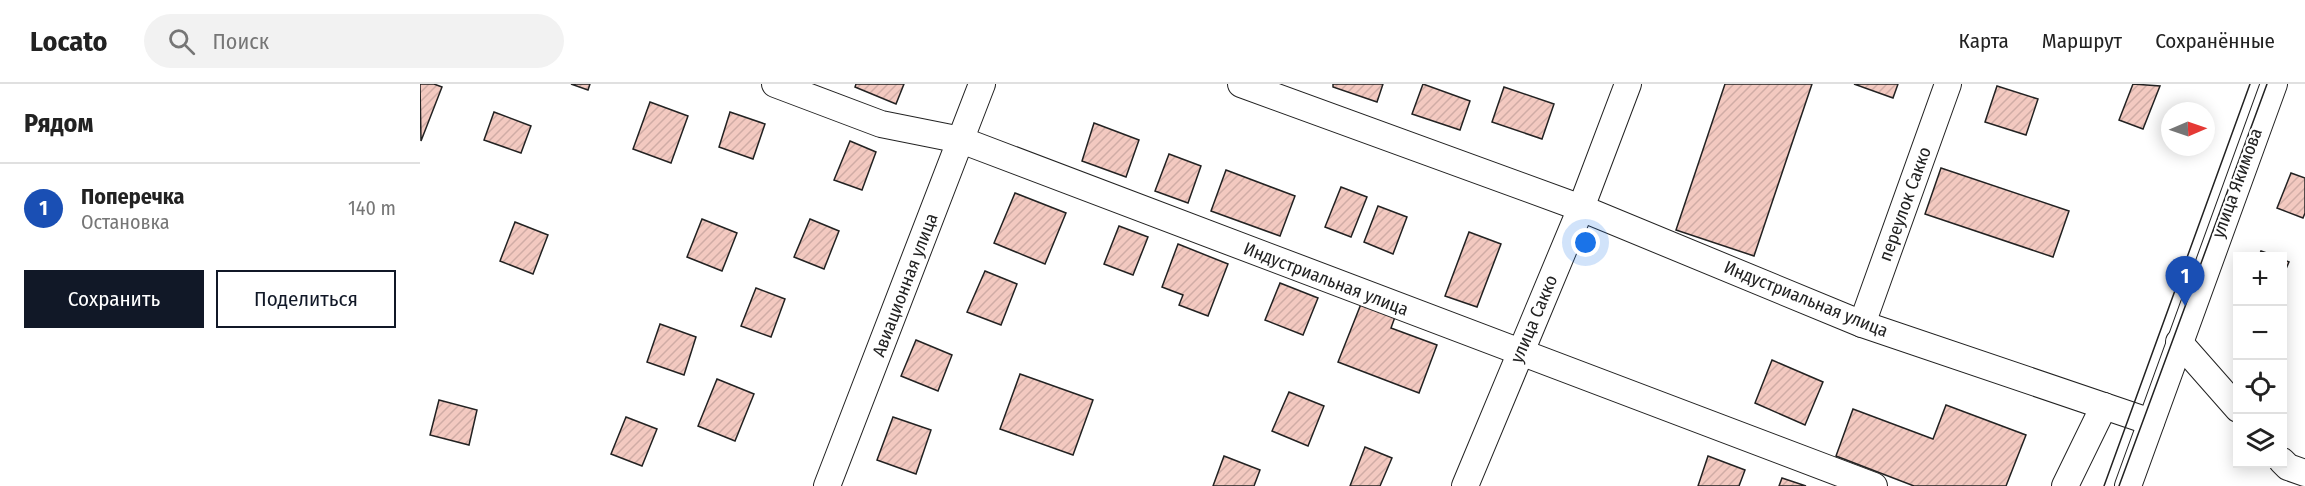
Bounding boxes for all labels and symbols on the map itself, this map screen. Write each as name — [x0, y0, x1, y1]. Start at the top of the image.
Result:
north arrow — [2161, 102, 2215, 156]
street label: улица Якимова — [2207, 125, 2267, 241]
street label: переулок Сакко — [1874, 144, 1936, 264]
street label: Авиационная улица — [868, 210, 943, 360]
your location — [1571, 228, 1600, 257]
street label: Индустриальная улица — [1240, 237, 1412, 321]
street label: Индустриальная улица — [1721, 256, 1891, 342]
pin: 1 — [2166, 256, 2204, 306]
street label: улица Сакко — [1506, 272, 1562, 366]

